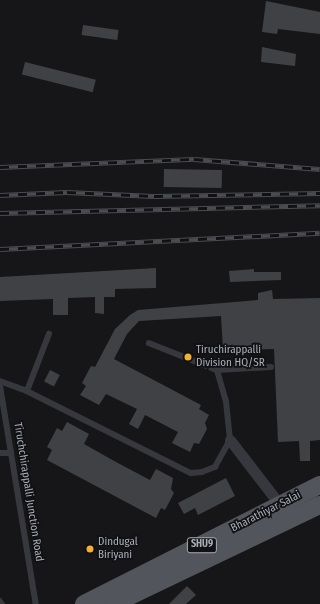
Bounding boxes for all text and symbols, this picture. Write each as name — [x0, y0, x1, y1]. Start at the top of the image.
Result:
place label: Tiruchirappalli Division HQ/SR — [196, 344, 265, 370]
marker: Tiruchirappalli Division HQ/SR — [183, 352, 193, 362]
street label: Tiruchchirappalli Junction Road — [10, 421, 46, 563]
street label: Bharathiyar Salai — [229, 489, 303, 535]
place label: Dindugal Biriyani — [98, 536, 138, 562]
road number: SHU9 — [186, 537, 218, 553]
marker: Dindugal Biriyani — [85, 544, 95, 554]

